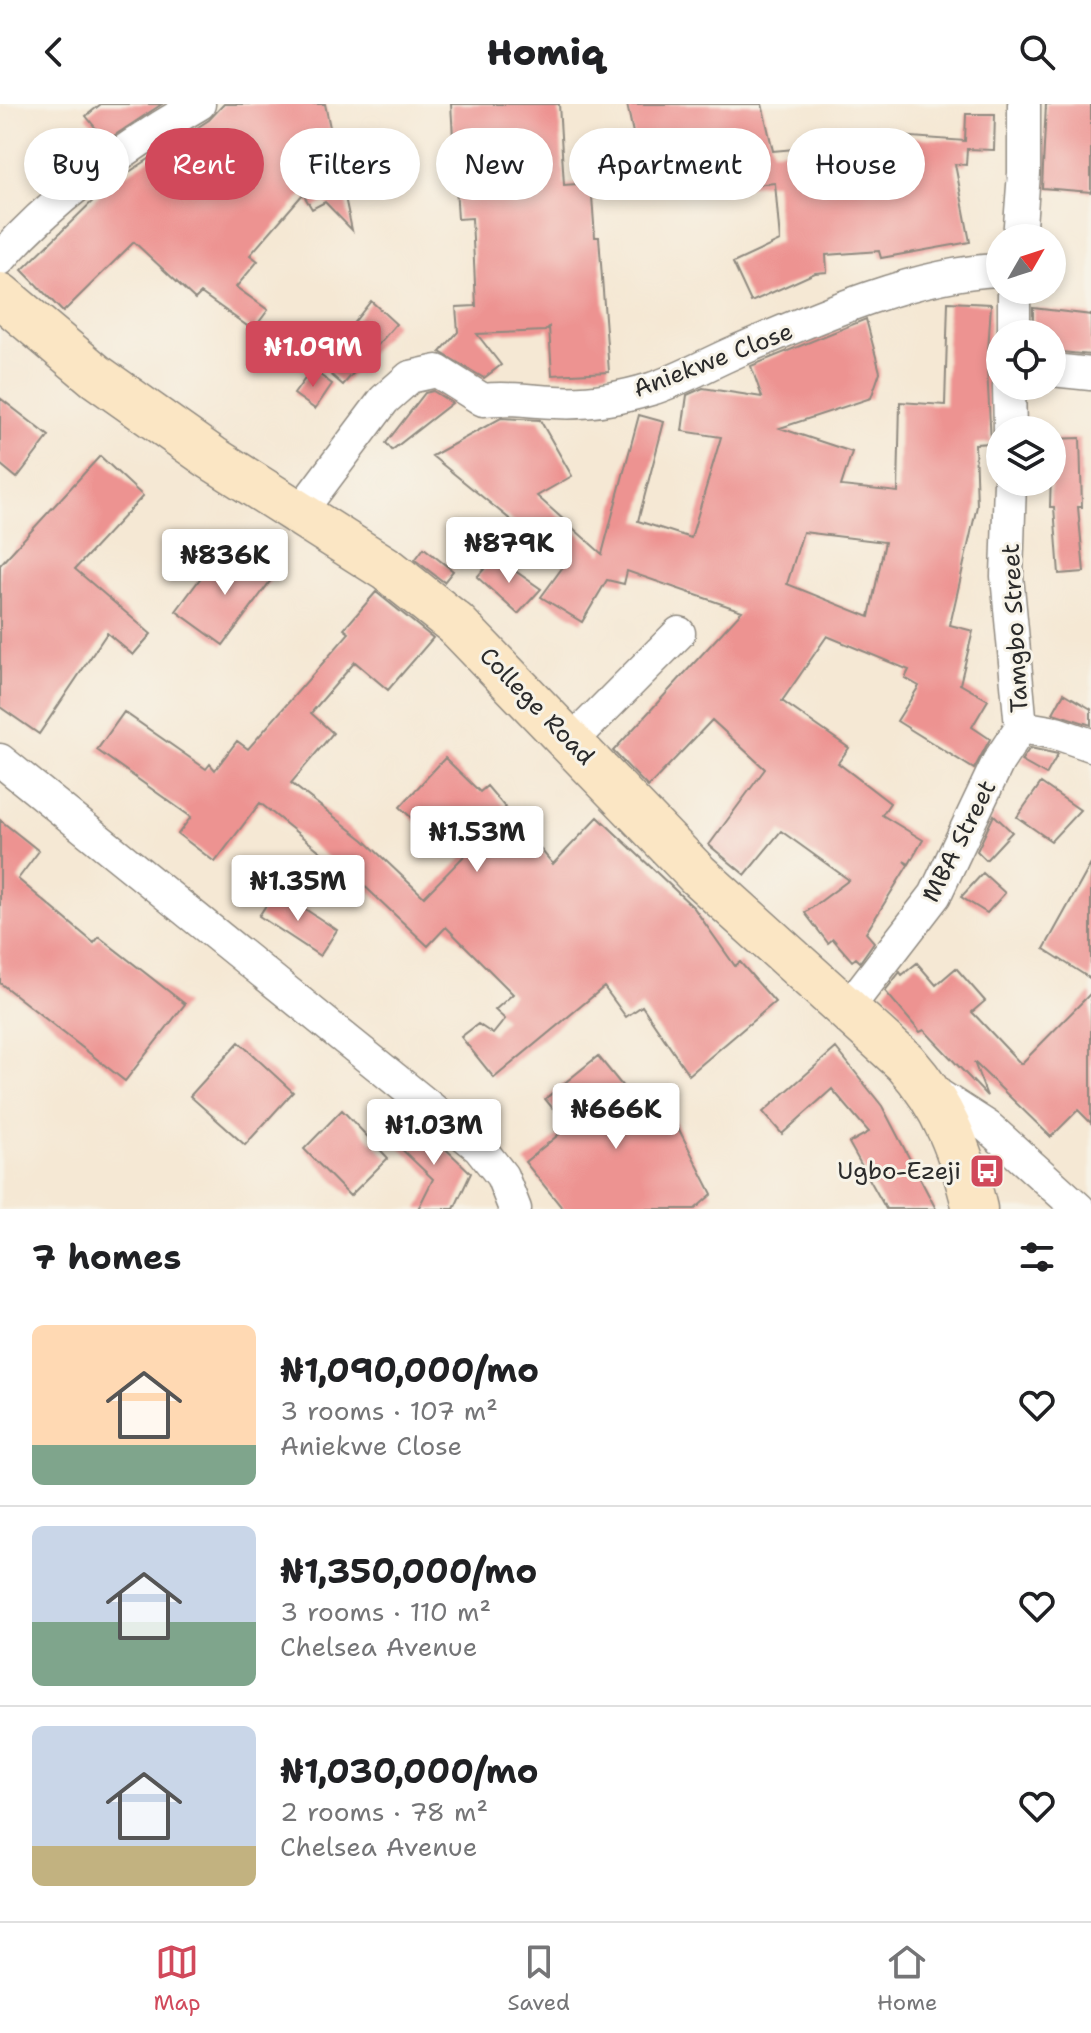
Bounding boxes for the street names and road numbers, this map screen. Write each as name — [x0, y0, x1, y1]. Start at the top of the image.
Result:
street label: Aniekwe Close — [629, 315, 797, 405]
street label: Tamgbo Street — [995, 543, 1035, 713]
street label: College Road — [472, 640, 602, 772]
street label: MBA Street — [915, 774, 1003, 908]

